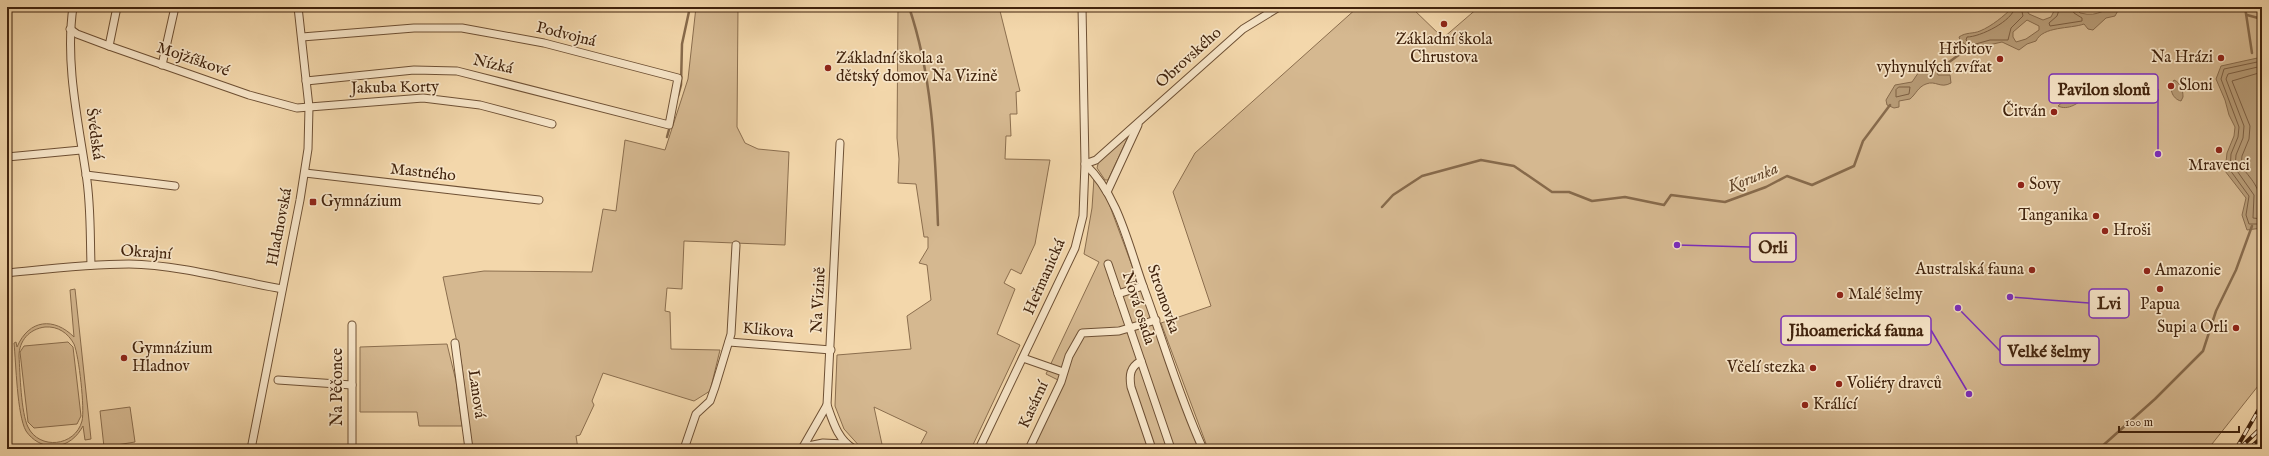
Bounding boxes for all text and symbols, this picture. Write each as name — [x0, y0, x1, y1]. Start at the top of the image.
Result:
street label: Podvojná — [534, 18, 598, 52]
marker: Základní škola Chrustova — [1439, 19, 1449, 29]
street label: Obrovského — [1152, 23, 1226, 93]
place label: Základní škola Chrustova — [1396, 30, 1492, 68]
street label: Mojžíškové — [154, 38, 232, 82]
place label: Hřbitov vyhynulých zvířat — [1876, 40, 1993, 78]
place label: Na Hrázi — [2151, 48, 2213, 68]
place label: Základní škola a dětský domov Na Vizině — [836, 49, 998, 87]
street label: Nízká — [471, 51, 515, 79]
marker: Na Hrázi — [2216, 53, 2226, 63]
marker: Hřbitov vyhynulých zvířat — [1995, 54, 2005, 64]
marker: Základní škola a dětský domov Na Vizině — [823, 63, 833, 73]
callout: Pavilon slonů — [2049, 74, 2158, 103]
place label: Sloni — [2179, 76, 2213, 96]
street label: Jakuba Korty — [349, 77, 439, 99]
text: Pavilon slonů — [2058, 80, 2151, 101]
marker: Sloni — [2166, 81, 2176, 91]
place label: Čitván — [2002, 100, 2046, 122]
street label: Švédská — [80, 107, 110, 161]
marker: Čitván — [2049, 107, 2059, 117]
marker: Mravenci — [2214, 145, 2224, 155]
place label: Mravenci — [2188, 156, 2250, 176]
water label: Korunka — [1724, 158, 1782, 198]
street label: Mastného — [389, 160, 457, 186]
place label: Sovy — [2029, 175, 2061, 195]
marker: Sovy — [2016, 180, 2026, 190]
street label: Hladnovská — [263, 186, 297, 268]
place label: Gymnázium — [321, 192, 402, 212]
marker: Gymnázium — [308, 197, 318, 207]
place label: Tanganika — [2018, 206, 2088, 226]
marker: Tanganika — [2091, 211, 2101, 221]
place label: Hroši — [2113, 221, 2151, 241]
marker: Hroši — [2100, 226, 2110, 236]
callout: Orli — [1750, 233, 1796, 262]
street label: Heřmanická — [1019, 236, 1071, 318]
text: Orli — [1758, 238, 1788, 259]
street label: Okrajní — [120, 241, 174, 265]
place label: Australská fauna — [1915, 260, 2024, 280]
place label: Amazonie — [2154, 261, 2221, 281]
street label: Stromovka — [1142, 262, 1184, 336]
marker: Australská fauna — [2027, 265, 2037, 275]
street label: Na Vizině — [807, 266, 831, 334]
marker: Amazonie — [2142, 266, 2152, 276]
street label: Nová osada — [1117, 269, 1159, 347]
marker: Papua — [2155, 284, 2165, 294]
place label: Malé šelmy — [1848, 285, 1923, 305]
callout: Lvi — [2089, 289, 2129, 318]
marker: Malé šelmy — [1835, 290, 1845, 300]
text: Lvi — [2097, 294, 2121, 315]
place label: Papua — [2140, 295, 2180, 315]
callout: Jihoamerická fauna — [1781, 316, 1931, 345]
place label: Supi a Orli — [2157, 318, 2228, 338]
street label: Klikova — [742, 319, 794, 343]
text: Jihoamerická fauna — [1787, 321, 1924, 342]
marker: Supi a Orli — [2231, 323, 2241, 333]
callout: Velké šelmy — [2000, 336, 2099, 365]
place label: Gymnázium Hladnov — [132, 339, 213, 377]
text: Velké šelmy — [2006, 342, 2091, 363]
street label: Na Pěčonce — [328, 348, 348, 426]
marker: Gymnázium Hladnov — [119, 353, 129, 363]
place label: Včelí stezka — [1726, 358, 1805, 378]
marker: Včelí stezka — [1808, 363, 1818, 373]
street label: Lanová — [463, 368, 489, 420]
place label: Voliéry dravců — [1846, 374, 1942, 394]
street label: Kasární — [1014, 377, 1054, 432]
marker: Voliéry dravců — [1834, 379, 1844, 389]
place label: Králící — [1813, 395, 1859, 415]
marker: Králící — [1800, 400, 1810, 410]
scale bar — [2119, 408, 2239, 434]
text: 100 m — [2125, 415, 2153, 430]

